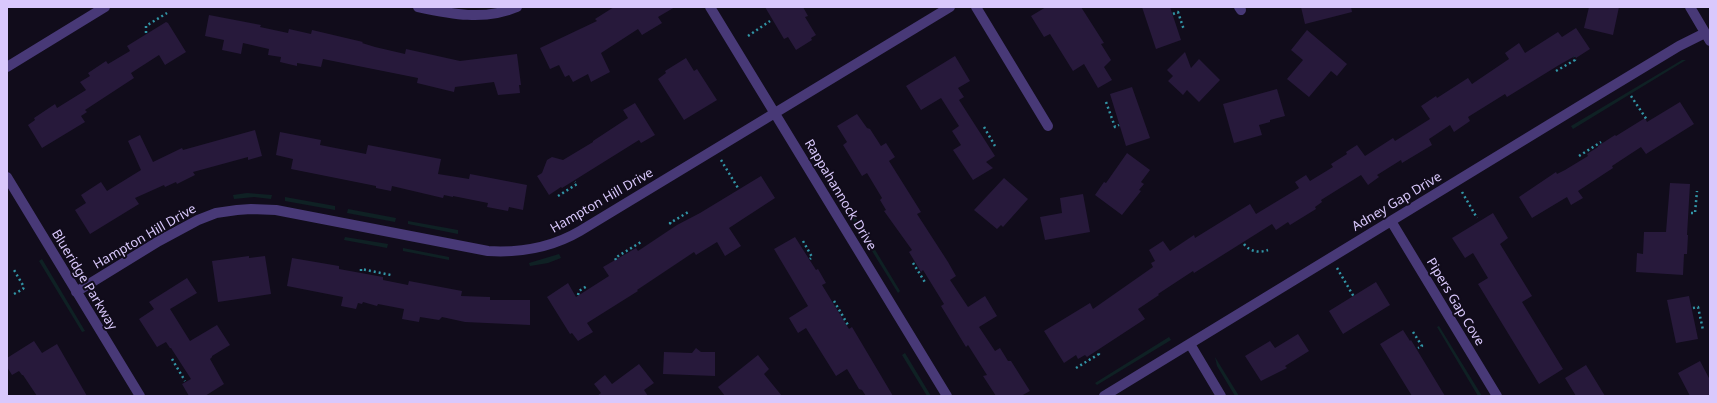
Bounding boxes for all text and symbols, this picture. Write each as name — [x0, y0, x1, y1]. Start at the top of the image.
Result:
street label: Rappahannock Drive — [801, 137, 879, 253]
street label: Hampton Hill Drive — [548, 165, 656, 237]
street label: Adney Gap Drive — [1349, 169, 1445, 235]
street label: Hampton Hill Drive — [91, 201, 199, 273]
street label: Blueridge Parkway — [48, 227, 120, 333]
street label: Pipers Gap Cove — [1423, 255, 1487, 349]

